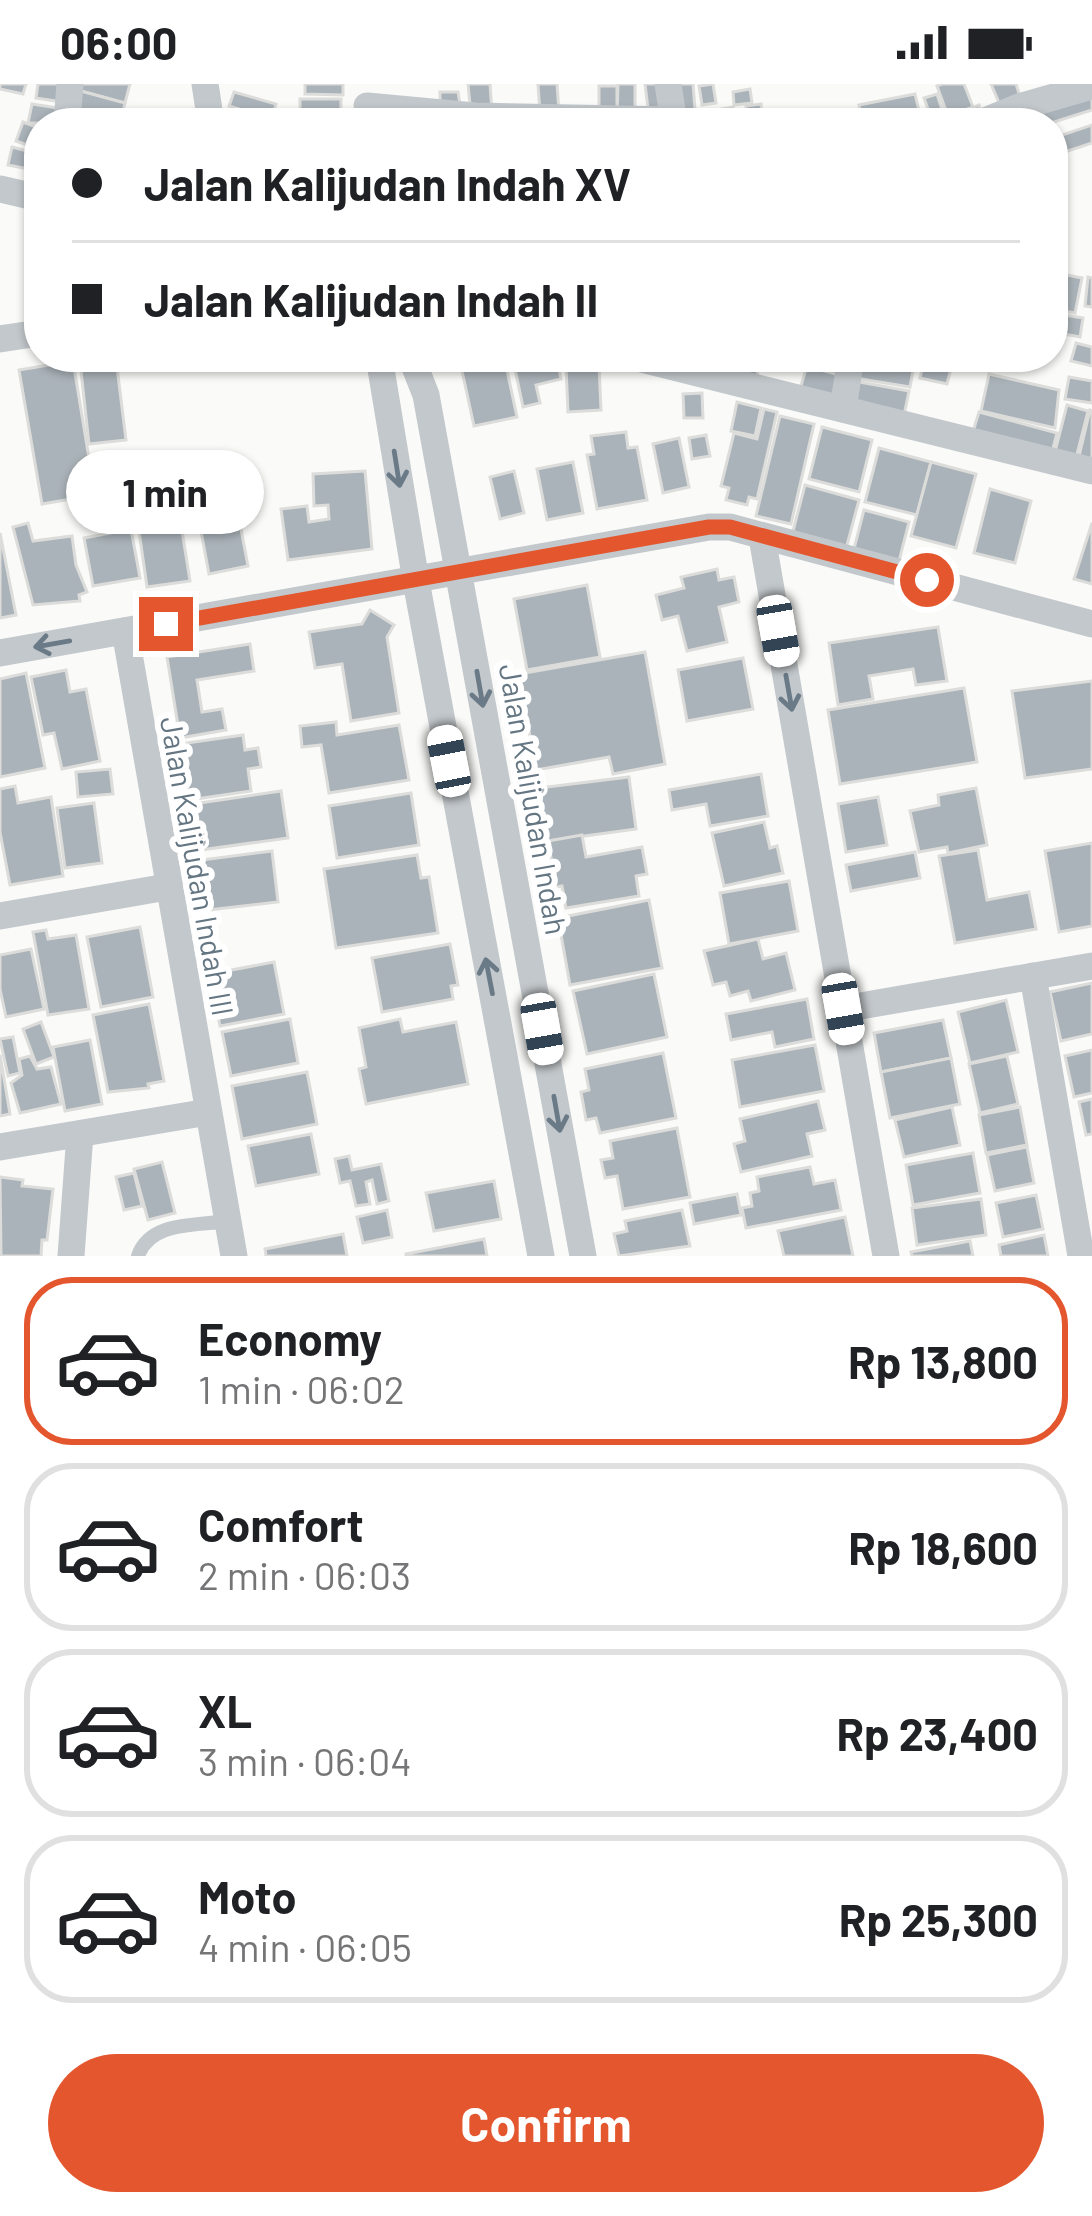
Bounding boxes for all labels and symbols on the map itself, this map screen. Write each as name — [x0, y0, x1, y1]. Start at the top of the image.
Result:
one-way arrow — [387, 449, 410, 488]
callout: 1 min — [67, 450, 265, 534]
route start — [900, 553, 954, 607]
car — [754, 592, 802, 670]
route end — [139, 597, 193, 651]
one-way arrow — [33, 634, 72, 656]
street label: Jalan Kalijudan Indah — [492, 661, 576, 937]
one-way arrow — [470, 669, 492, 708]
one-way arrow — [778, 673, 801, 712]
street label: Jalan Kalijudan Indah III — [154, 713, 242, 1019]
car — [424, 722, 474, 800]
one-way arrow — [477, 957, 499, 996]
car — [819, 970, 867, 1048]
car — [518, 990, 566, 1068]
one-way arrow — [547, 1094, 569, 1133]

